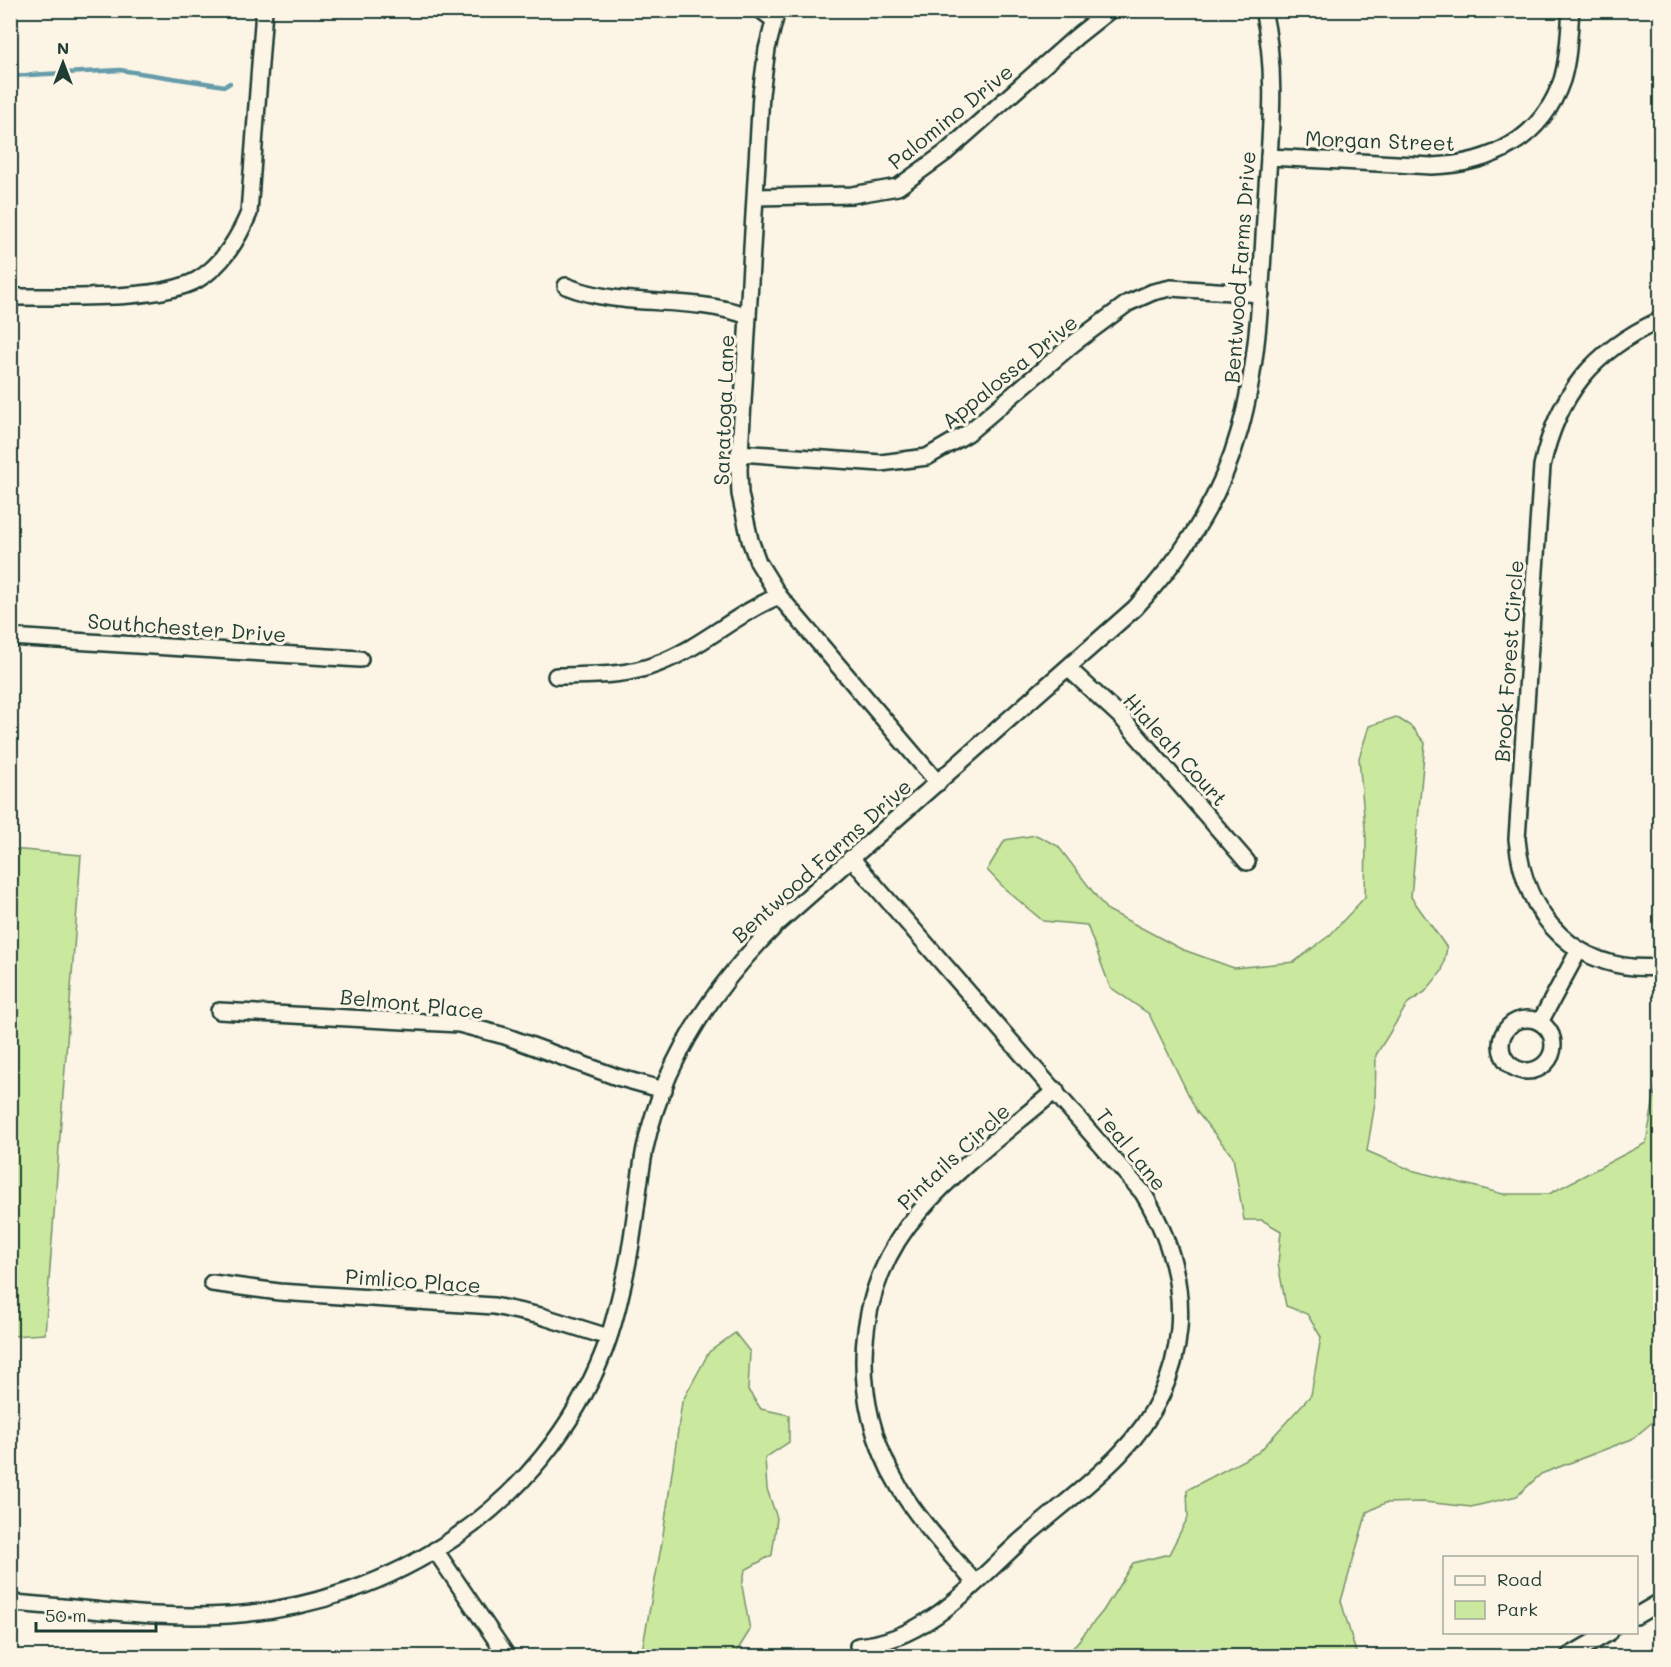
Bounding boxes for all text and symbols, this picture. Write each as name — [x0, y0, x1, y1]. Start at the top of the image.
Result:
north arrow — [33, 33, 93, 93]
text: N — [57, 37, 69, 58]
street label: Palomino Drive — [882, 57, 1018, 175]
street label: Morgan Street — [1304, 124, 1456, 156]
street label: Bentwood Farms Drive — [1217, 150, 1261, 384]
street label: Appalossa Drive — [936, 308, 1082, 434]
street label: Saratoga Lane — [707, 334, 739, 486]
street label: Brook Forest Circle — [1487, 559, 1529, 763]
street label: Southchester Drive — [87, 607, 287, 647]
street label: Hialeah Court — [1118, 687, 1234, 811]
street label: Bentwood Farms Drive — [726, 772, 916, 948]
street label: Belmont Place — [339, 982, 485, 1024]
street label: Pintails Circle — [891, 1097, 1015, 1215]
street label: Teal Lane — [1090, 1102, 1174, 1196]
street label: Pimlico Place — [344, 1262, 482, 1298]
legend — [1443, 1556, 1638, 1634]
text: Road — [1497, 1567, 1542, 1591]
scale bar — [36, 1595, 156, 1633]
text: Park — [1497, 1597, 1538, 1621]
text: 50 m — [45, 1603, 87, 1627]

